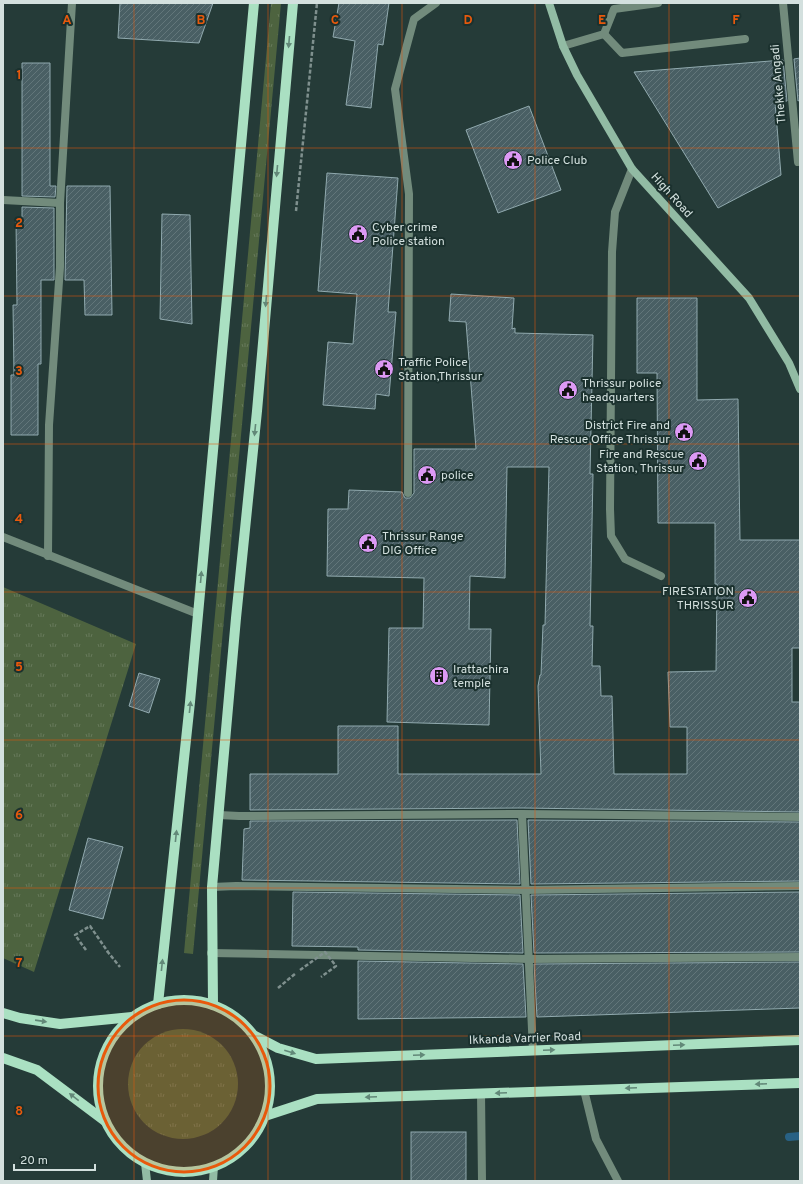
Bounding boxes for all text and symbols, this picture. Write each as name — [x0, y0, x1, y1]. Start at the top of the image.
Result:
text: A — [62, 13, 72, 29]
text: B — [197, 13, 206, 29]
text: C — [331, 13, 339, 29]
text: D — [463, 13, 473, 29]
text: E — [598, 13, 606, 29]
text: F — [732, 13, 740, 29]
one-way arrow — [286, 36, 293, 48]
street label: Thekke Angadi — [768, 43, 790, 124]
text: 1 — [16, 68, 22, 84]
public building icon: Police Club — [502, 149, 524, 171]
place label: Police Club — [527, 153, 588, 169]
one-way arrow — [274, 165, 281, 177]
street label: High Road — [647, 170, 696, 222]
text: 2 — [15, 216, 23, 232]
place label: Cyber crime Police station — [372, 220, 445, 250]
public building icon: Cyber crime Police station — [347, 223, 369, 245]
one-way arrow — [263, 295, 270, 307]
place label: Traffic Police Station,Thrissur — [398, 355, 483, 385]
public building icon: Traffic Police Station,Thrissur — [373, 358, 395, 380]
text: 3 — [15, 364, 23, 380]
place label: Thrissur police headquarters — [582, 376, 661, 406]
public building icon: Thrissur police headquarters — [557, 379, 579, 401]
place label: District Fire and Rescue Office Thrissur — [550, 418, 670, 448]
public building icon: District Fire and Rescue Office Thrissur — [673, 421, 695, 443]
one-way arrow — [252, 424, 258, 436]
place label: Fire and Rescue Station, Thrissur — [596, 447, 684, 477]
public building icon: Fire and Rescue Station, Thrissur — [687, 450, 709, 472]
public building icon: police — [416, 464, 438, 486]
place label: police — [441, 468, 473, 484]
text: 4 — [15, 512, 23, 528]
place label: Thrissur Range DIG Office — [382, 529, 463, 559]
public building icon: Thrissur Range DIG Office — [357, 532, 379, 554]
one-way arrow — [198, 571, 204, 583]
place label: FIRESTATION THRISSUR — [662, 584, 734, 614]
public building icon: FIRESTATION THRISSUR — [737, 587, 759, 609]
text: 5 — [15, 660, 23, 676]
place label: Irattachira temple — [453, 662, 509, 692]
building icon: Irattachira temple — [428, 665, 450, 687]
one-way arrow — [186, 701, 193, 713]
text: 6 — [15, 808, 23, 824]
one-way arrow — [173, 830, 179, 842]
text: 7 — [16, 956, 23, 972]
one-way arrow — [159, 959, 165, 971]
one-way arrow — [35, 1018, 47, 1024]
street label: Ikkanda Varrier Road — [469, 1029, 581, 1049]
one-way arrow — [673, 1042, 686, 1048]
one-way arrow — [543, 1047, 556, 1053]
one-way arrow — [285, 1049, 297, 1055]
one-way arrow — [413, 1052, 426, 1058]
one-way arrow — [754, 1081, 767, 1087]
one-way arrow — [625, 1085, 637, 1092]
one-way arrow — [495, 1089, 507, 1096]
one-way arrow — [69, 1093, 80, 1102]
one-way arrow — [364, 1094, 377, 1100]
text: 8 — [15, 1104, 23, 1120]
scale bar — [14, 1146, 95, 1172]
text: 20 m — [20, 1153, 48, 1169]

